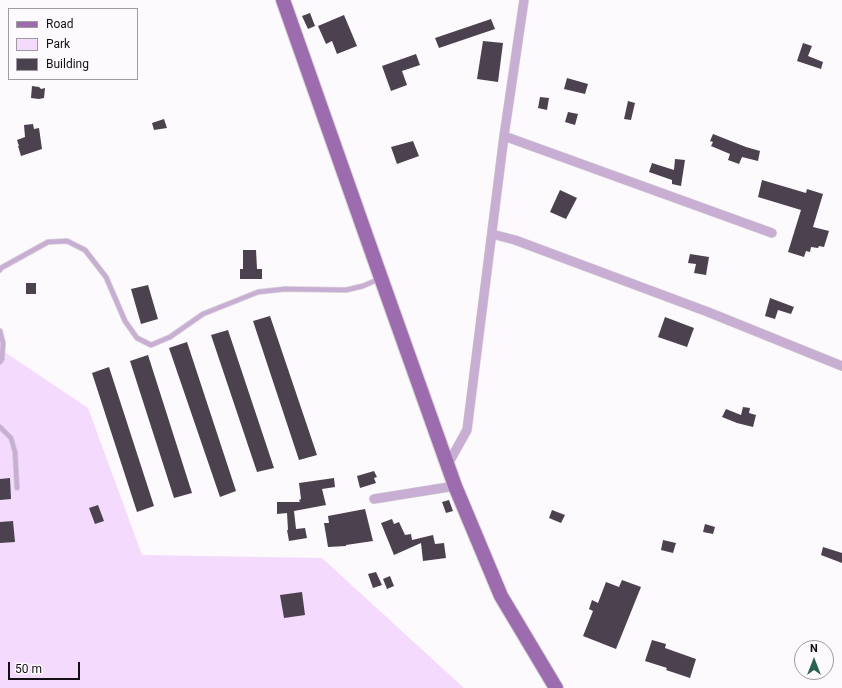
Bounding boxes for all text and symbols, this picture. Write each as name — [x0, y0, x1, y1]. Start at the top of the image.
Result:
legend — [8, 8, 138, 80]
text: Road — [46, 17, 74, 31]
text: Park — [46, 37, 70, 51]
text: Building — [46, 57, 89, 71]
north arrow — [794, 640, 834, 680]
text: N — [810, 642, 818, 655]
scale bar — [10, 654, 82, 680]
text: 50 m — [15, 662, 42, 676]

